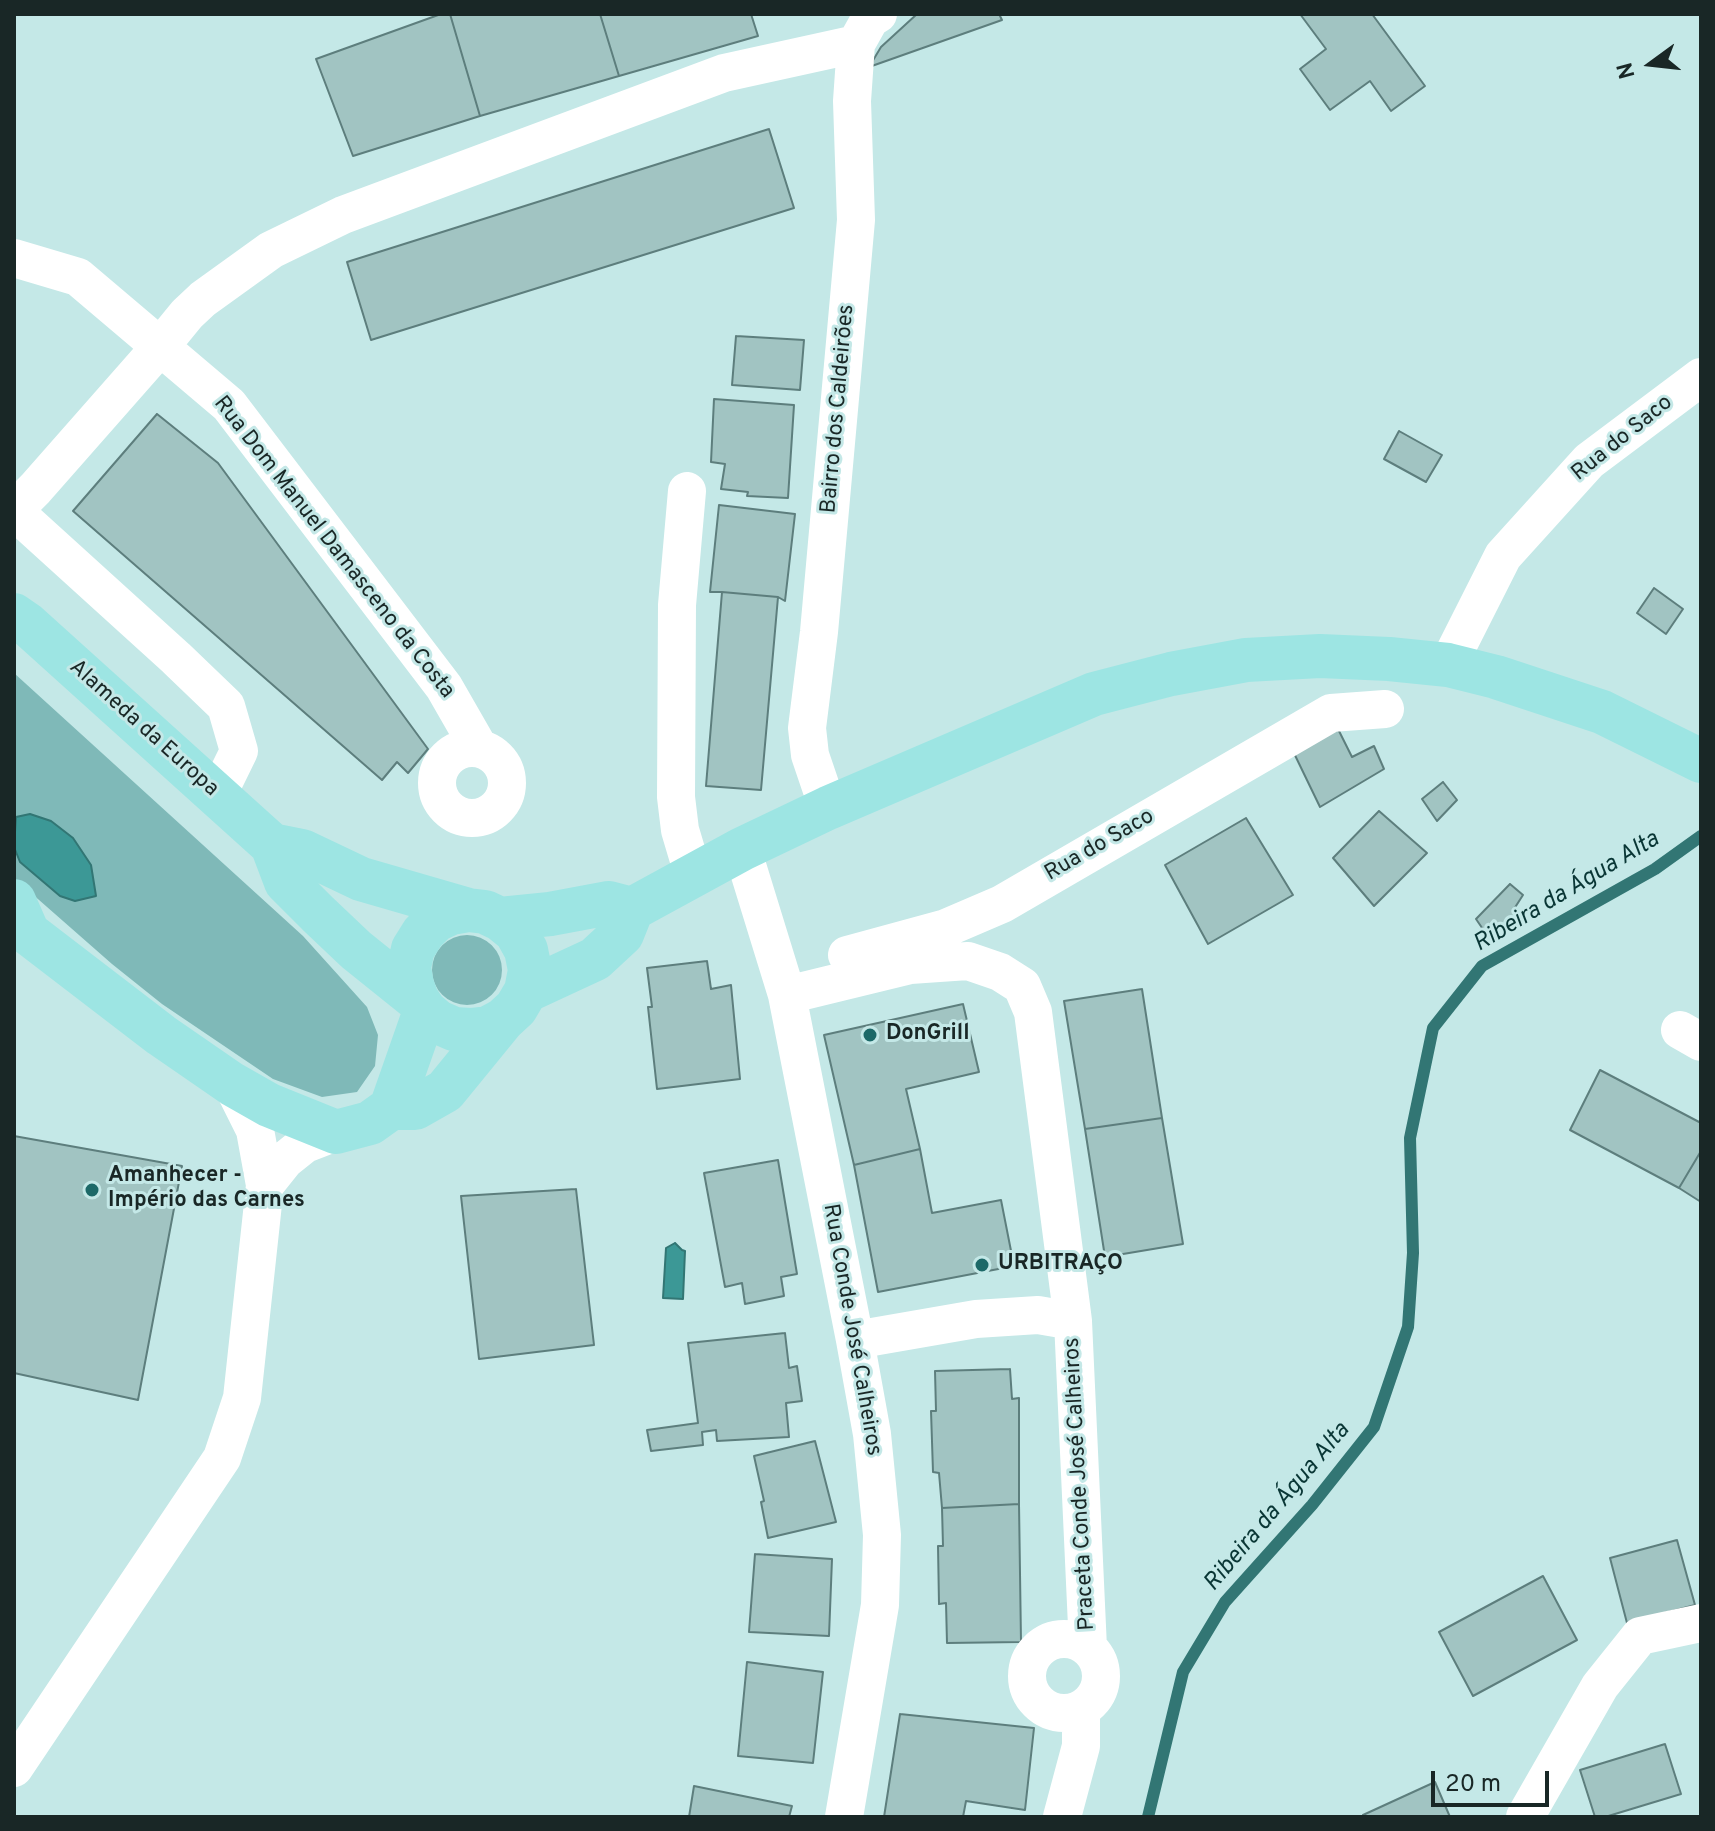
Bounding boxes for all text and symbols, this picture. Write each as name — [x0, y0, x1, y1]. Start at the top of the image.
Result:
north arrow — [1611, 24, 1691, 104]
text: N — [1612, 59, 1642, 81]
street label: Bairro dos Caldeirões — [817, 303, 861, 515]
street label: Rua do Saco — [1567, 390, 1679, 488]
street label: Rua Dom Manuel Damasceno da Costa — [207, 392, 459, 704]
street label: Alameda da Europa — [63, 655, 223, 803]
street label: Rua do Saco — [1041, 804, 1159, 888]
water label: Ribeira da Água Alta — [1469, 826, 1665, 960]
place label: DonGrill — [886, 1022, 970, 1048]
marker: DonGrill — [861, 1026, 879, 1044]
place label: Amanhecer - Império das Carnes — [108, 1164, 305, 1216]
marker: Amanhecer - Império das Carnes — [83, 1181, 101, 1199]
street label: Rua Conde José Calheiros — [816, 1202, 886, 1458]
place label: URBITRAÇO — [998, 1252, 1123, 1278]
marker: URBITRAÇO — [973, 1256, 991, 1274]
street label: Praceta Conde José Calheiros — [1060, 1337, 1102, 1631]
water label: Ribeira da Água Alta — [1199, 1418, 1357, 1598]
scale bar — [1435, 1755, 1553, 1805]
text: 20 m — [1445, 1770, 1501, 1800]

